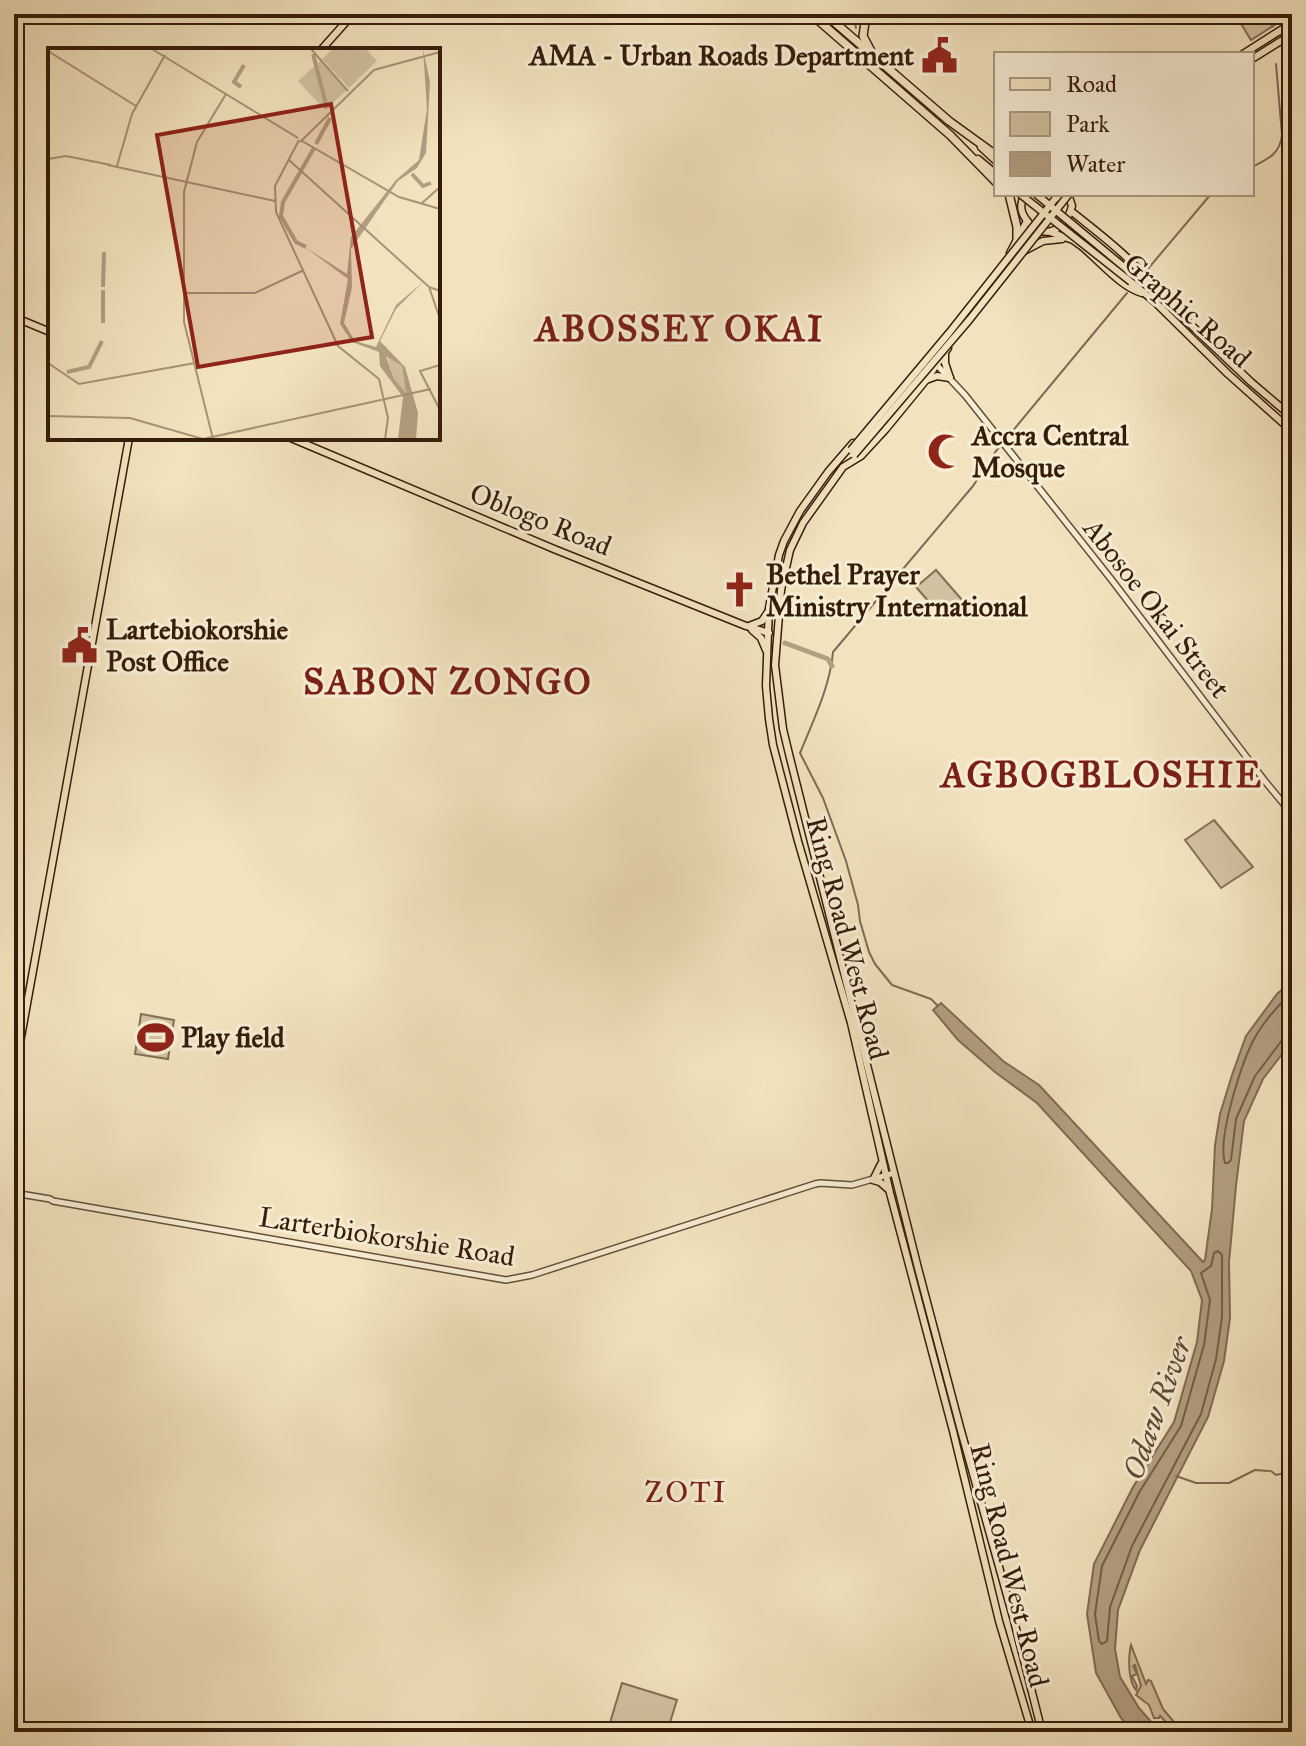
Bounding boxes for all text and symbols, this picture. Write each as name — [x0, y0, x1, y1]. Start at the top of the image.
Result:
public building icon: AMA - Urban Roads Department — [921, 36, 959, 74]
place label: AMA - Urban Roads Department — [527, 38, 914, 73]
inset map — [48, 48, 440, 440]
legend — [994, 52, 1254, 196]
text: Road — [1066, 69, 1117, 99]
text: Park — [1066, 109, 1110, 139]
text: Water — [1066, 149, 1125, 179]
street label: Graphic Road — [1117, 246, 1259, 375]
district label: ABOSSEY OKAI — [533, 307, 825, 351]
place label: Accra Central Mosque — [970, 418, 1129, 485]
mosque icon: Accra Central Mosque — [927, 432, 965, 470]
street label: Oblogo Road — [465, 475, 617, 564]
street label: Abosoe Okai Street — [1075, 511, 1238, 705]
place label: Bethel Prayer Ministry International — [766, 557, 1028, 624]
church icon: Bethel Prayer Ministry International — [721, 571, 759, 609]
place label: Lartebiokorshie Post Office — [106, 612, 289, 679]
public building icon: Lartebiokorshie Post Office — [61, 626, 99, 664]
district label: SABON ZONGO — [303, 660, 593, 704]
district label: AGBOGBLOSHIE — [939, 753, 1263, 797]
street label: Ring Road West Road — [798, 813, 897, 1064]
sports icon: Play field — [136, 1018, 174, 1056]
place label: Play field — [181, 1020, 286, 1055]
street label: Larterbiokorshie Road — [257, 1199, 517, 1274]
water label: Odaw River — [1115, 1331, 1200, 1484]
street label: Ring Road West Road — [962, 1439, 1057, 1691]
district label: ZOTI — [644, 1474, 728, 1510]

